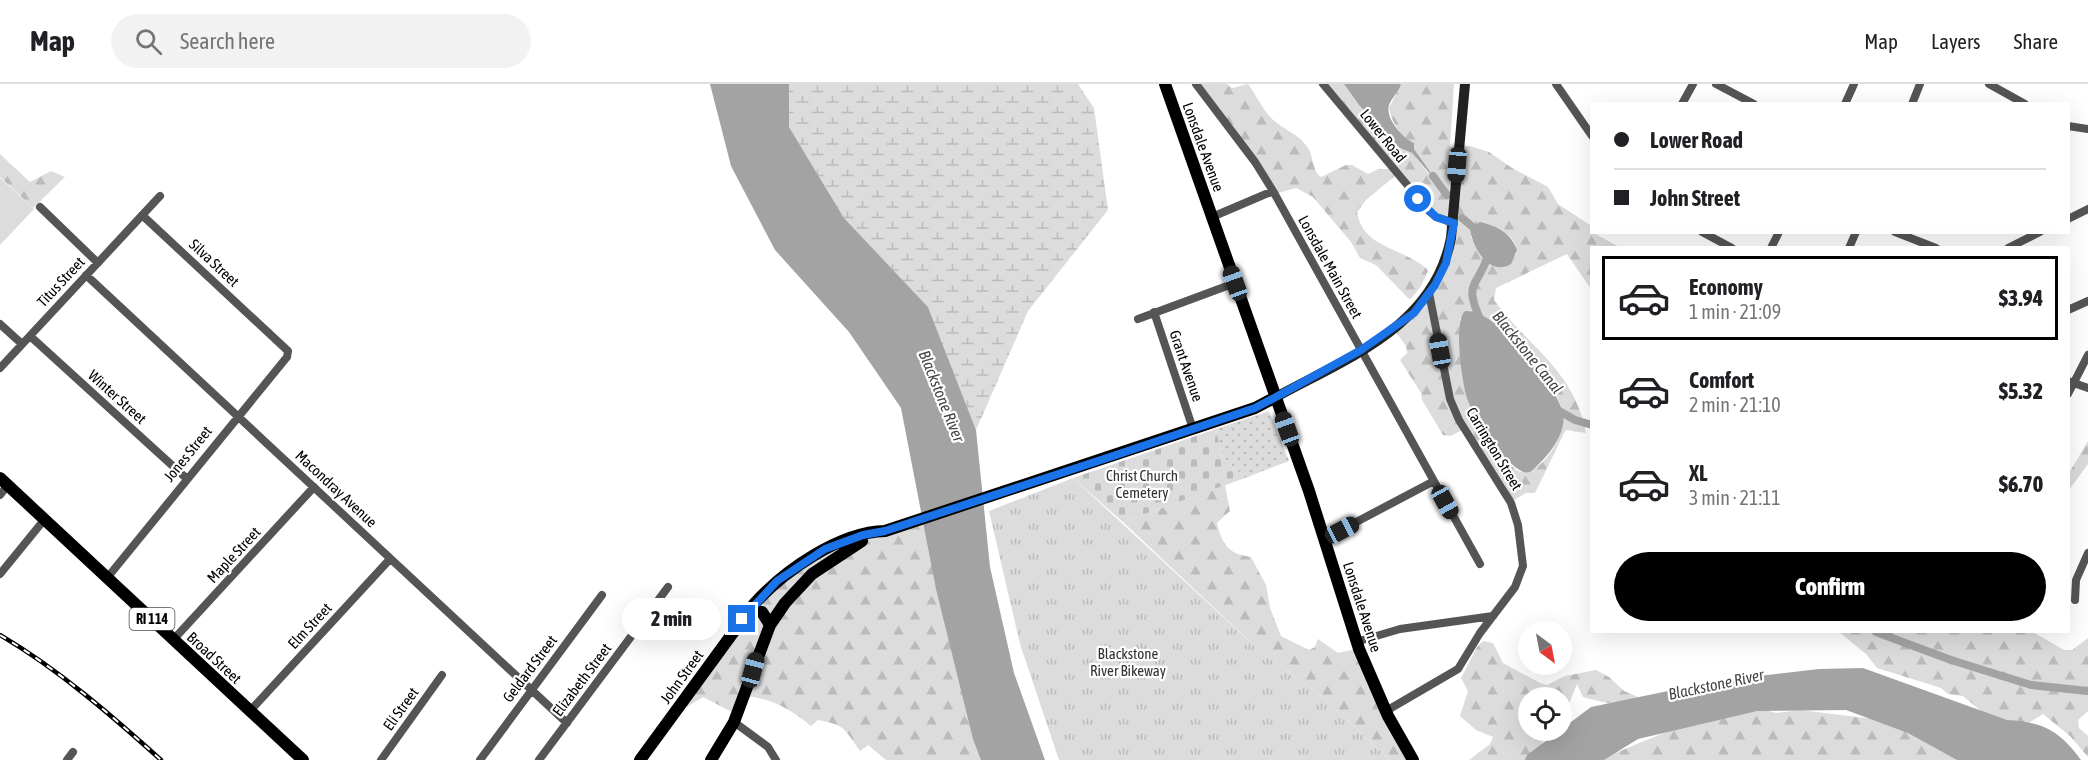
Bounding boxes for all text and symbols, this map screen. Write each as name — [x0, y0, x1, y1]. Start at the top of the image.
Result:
search box — [111, 14, 531, 68]
text: Map — [30, 25, 75, 57]
icon: search — [132, 25, 165, 58]
text: Search here — [180, 28, 275, 54]
text: Map — [1864, 29, 1898, 53]
text: Layers — [1931, 29, 1981, 53]
text: Share — [2014, 29, 2058, 53]
street label: Lonsdale Avenue — [1179, 100, 1228, 194]
street label: Lower Road — [1357, 106, 1410, 166]
text: Lower Road — [1650, 127, 1743, 153]
car — [1446, 146, 1468, 184]
route start — [1404, 185, 1431, 212]
text: John Street — [1650, 185, 1740, 211]
street label: Lonsdale Main Street — [1295, 212, 1366, 321]
street label: Silva Street — [186, 235, 243, 290]
street label: Titus Street — [33, 253, 88, 310]
car — [1220, 263, 1250, 303]
icon: car — [1617, 271, 1671, 325]
text: Economy — [1689, 274, 1763, 300]
text: $3.94 — [1999, 285, 2043, 311]
text: 1 min · 21:09 — [1689, 300, 1781, 323]
water label: Blackstone Canal — [1489, 307, 1567, 397]
street label: Grant Avenue — [1166, 328, 1207, 404]
car — [1428, 332, 1452, 370]
water label: Blackstone River — [916, 348, 969, 445]
icon: car — [1617, 364, 1671, 418]
street label: Winter Street — [85, 366, 150, 427]
text: Comfort — [1689, 367, 1754, 393]
text: $5.32 — [1999, 378, 2043, 404]
text: 2 min · 21:10 — [1689, 393, 1781, 416]
street label: Carrington Street — [1463, 404, 1526, 493]
car — [1272, 409, 1302, 449]
street label: Jones Street — [160, 423, 215, 485]
street label: Macondray Avenue — [292, 447, 381, 531]
icon: car — [1617, 457, 1671, 511]
text: XL — [1689, 460, 1707, 486]
park label: Christ Church Cemetery — [1106, 467, 1178, 501]
text: $6.70 — [1999, 471, 2043, 497]
car — [1428, 482, 1462, 522]
text: 3 min · 21:11 — [1689, 486, 1781, 509]
car — [1322, 514, 1362, 546]
street label: Maple Street — [204, 523, 264, 586]
button: Confirm — [1614, 552, 2046, 621]
street label: Lonsdale Avenue — [1340, 560, 1385, 654]
callout: 2 min — [622, 598, 721, 640]
street label: Elm Street — [284, 599, 335, 652]
route end — [728, 605, 755, 632]
text: 2 min — [651, 607, 692, 630]
road number: RI 114 — [130, 608, 174, 630]
north arrow — [1518, 621, 1572, 675]
map controls — [1518, 621, 1572, 741]
street label: Broad Street — [184, 628, 245, 687]
street label: Geldard Street — [499, 632, 560, 705]
street label: Elizabeth Street — [549, 640, 614, 719]
park label: Blackstone River Bikeway — [1090, 645, 1166, 679]
street label: John Street — [657, 647, 707, 707]
car — [740, 650, 766, 690]
water label: Blackstone River — [1667, 665, 1767, 703]
street label: Eli Street — [379, 684, 422, 733]
button: locate — [1518, 687, 1572, 741]

